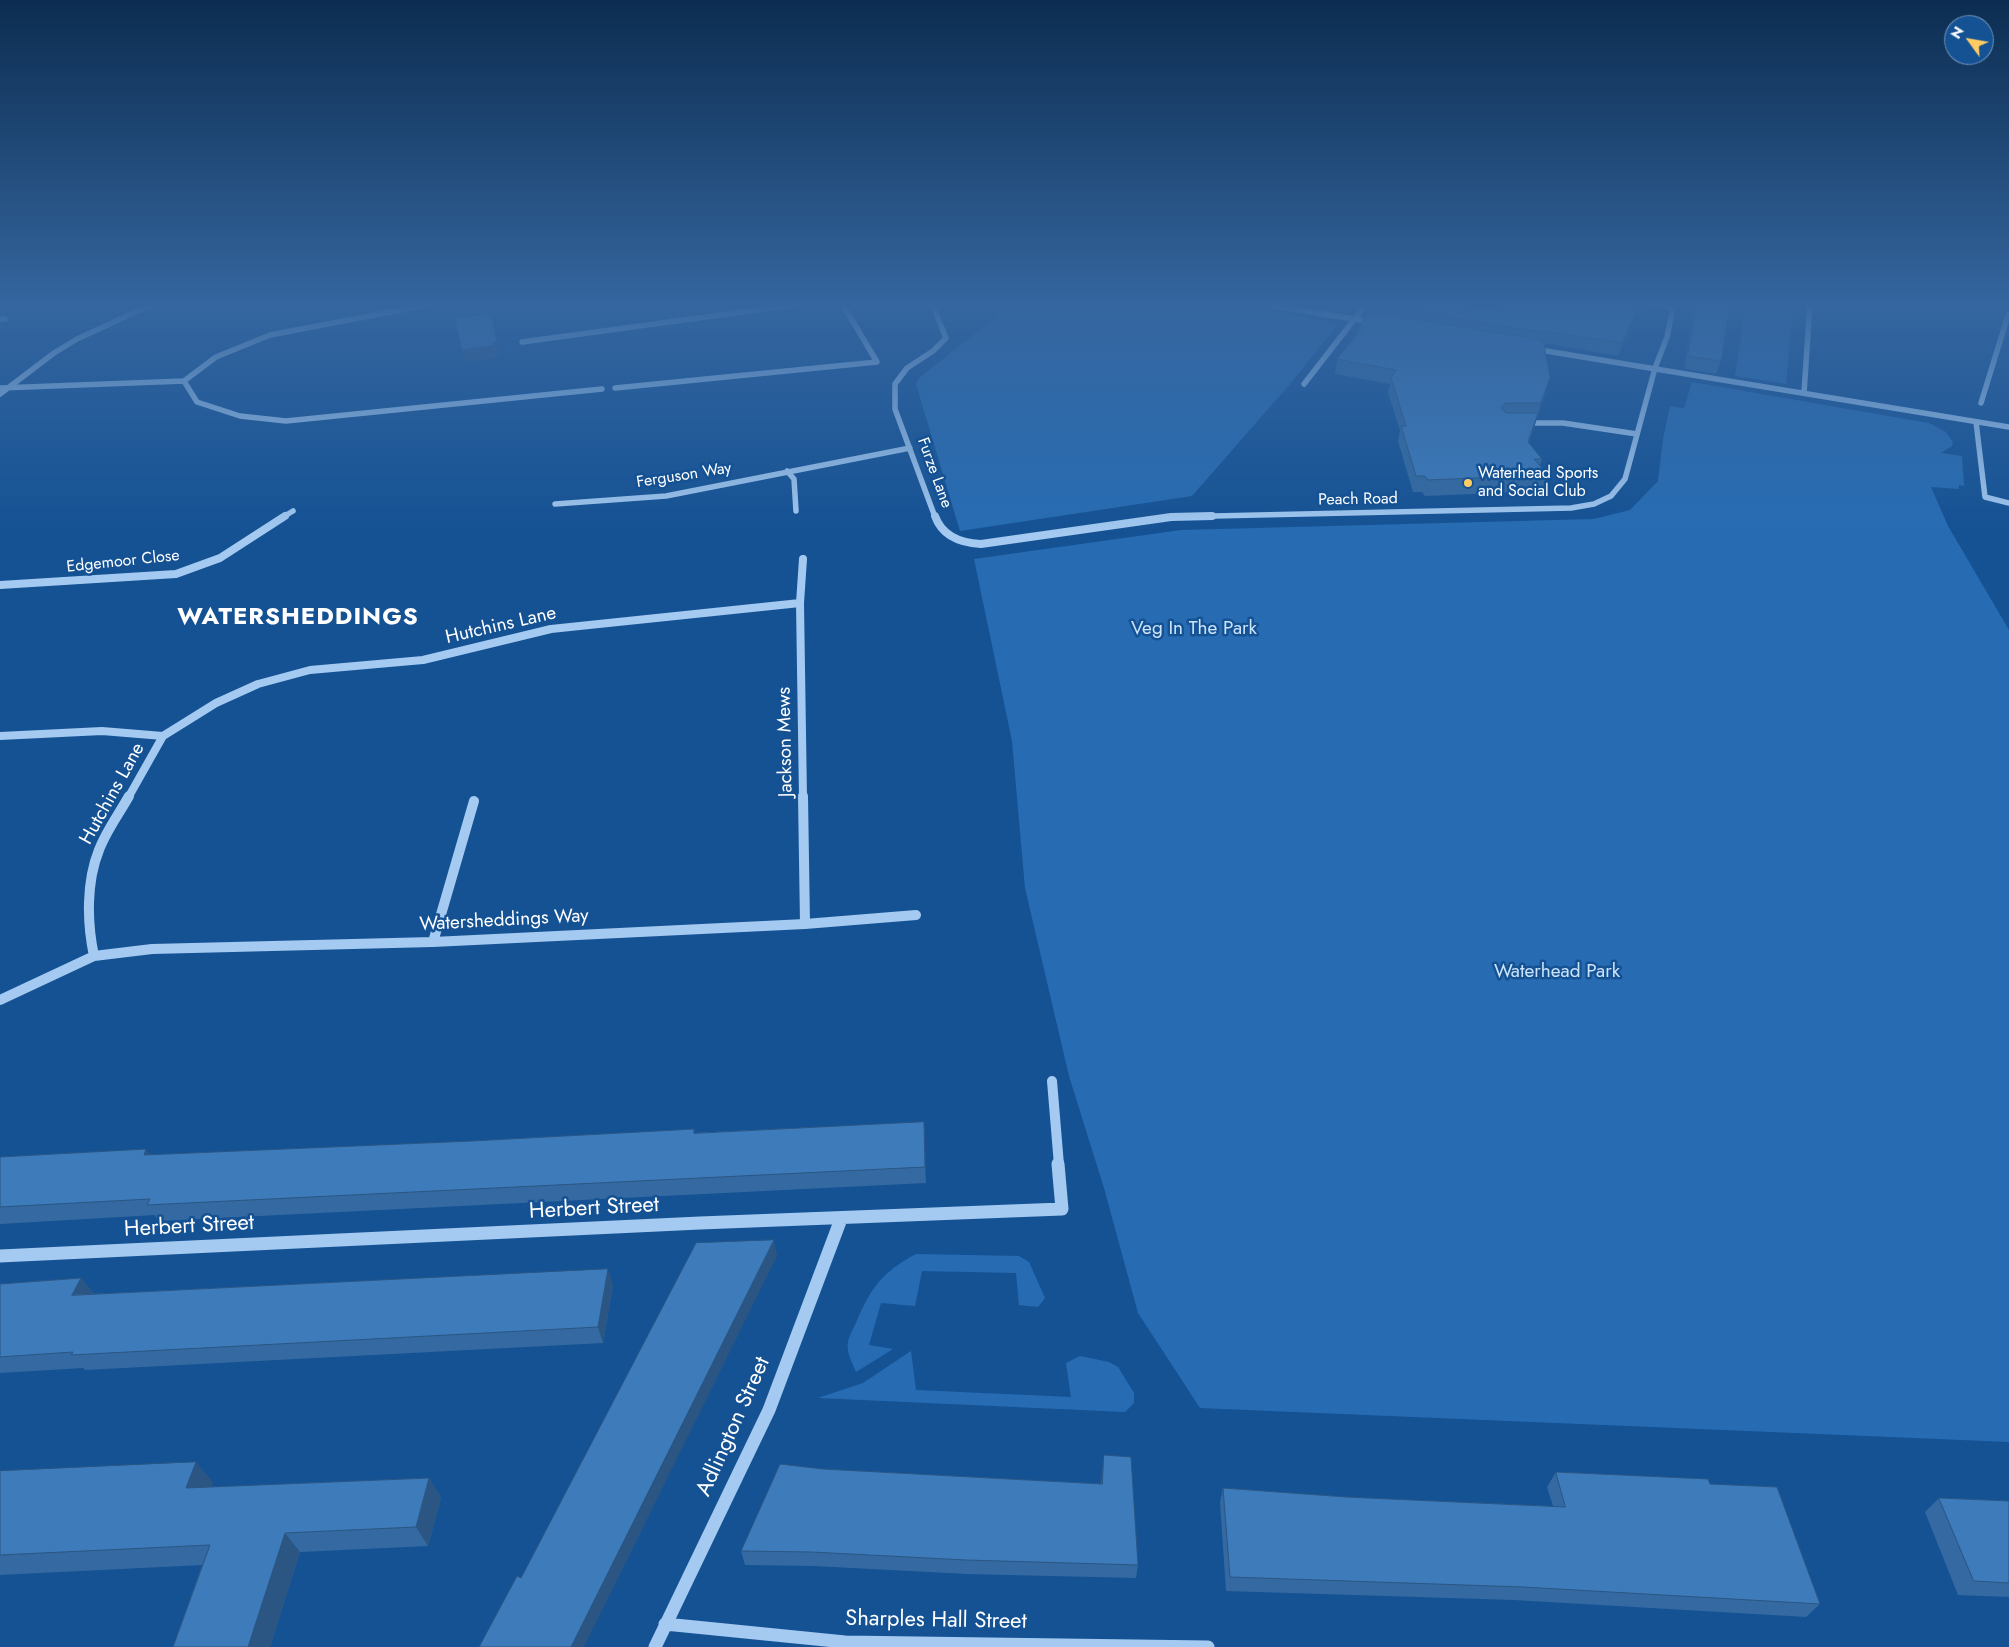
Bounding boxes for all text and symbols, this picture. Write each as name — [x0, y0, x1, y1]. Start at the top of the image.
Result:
north arrow — [1944, 15, 1994, 65]
text: N — [1946, 23, 1969, 43]
street label: Furze Lane — [912, 435, 956, 511]
street label: Ferguson Way — [635, 459, 733, 493]
place label: Waterhead Sports and Social Club — [1478, 464, 1598, 502]
marker: Waterhead Sports and Social Club — [1462, 477, 1474, 489]
street label: Peach Road — [1318, 490, 1398, 510]
street label: Edgemoor Close — [66, 547, 180, 577]
street label: Hutchins Lane — [443, 602, 559, 650]
district label: WATERSHEDDINGS — [176, 604, 420, 632]
park label: Veg In The Park — [1131, 618, 1257, 640]
street label: Jackson Mews — [774, 687, 798, 797]
street label: Hutchins Lane — [76, 739, 150, 849]
street label: Watersheddings Way — [419, 905, 589, 937]
park label: Waterhead Park — [1494, 961, 1620, 983]
street label: Herbert Street — [528, 1192, 660, 1226]
street label: Herbert Street — [123, 1210, 255, 1244]
street label: Adlington Street — [691, 1353, 777, 1501]
street label: Sharples Hall Street — [845, 1606, 1027, 1636]

